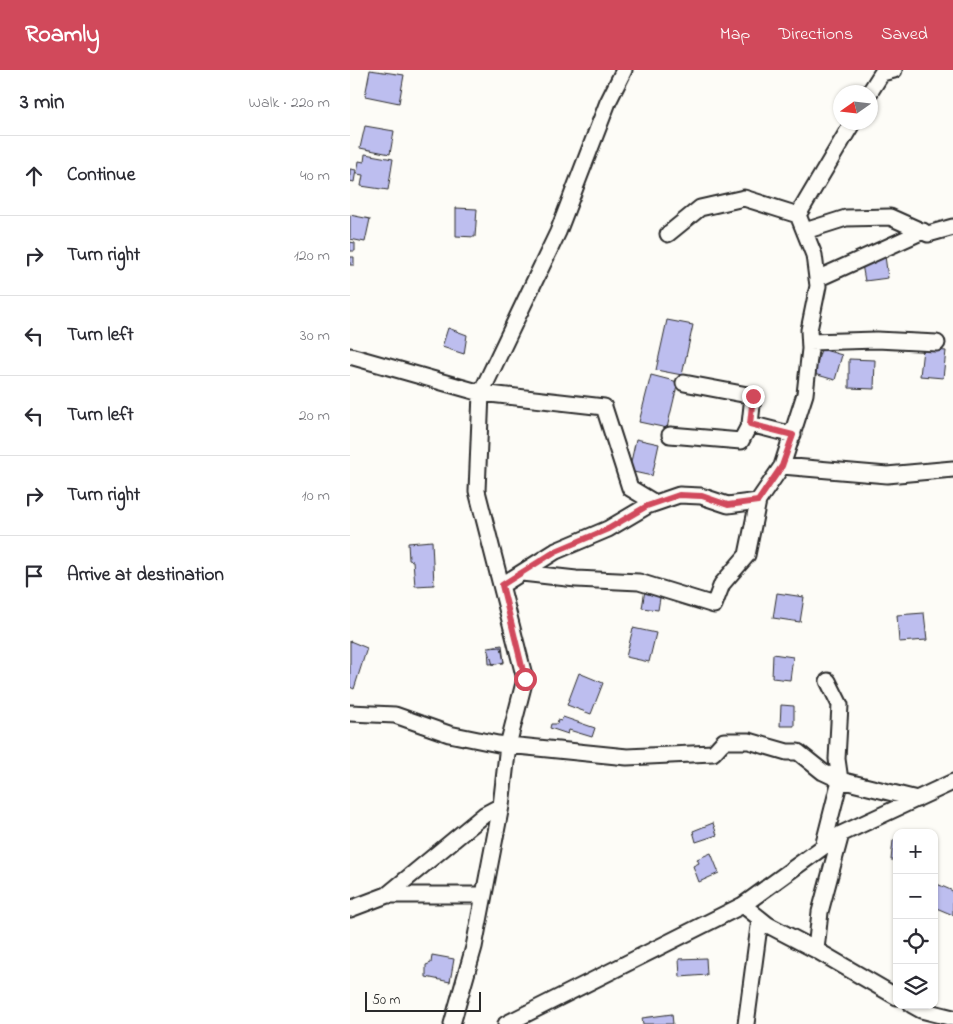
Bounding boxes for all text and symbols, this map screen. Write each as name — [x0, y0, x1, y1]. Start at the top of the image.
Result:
text: Roamly — [25, 18, 100, 53]
text: Map — [720, 22, 750, 48]
text: Directions — [778, 22, 853, 48]
text: Saved — [881, 22, 928, 48]
north arrow — [833, 85, 878, 130]
text: 3 min — [20, 88, 64, 118]
text: Walk · 220 m — [249, 91, 330, 115]
icon: ahead — [20, 162, 48, 190]
text: Continue — [67, 162, 135, 189]
text: 40 m — [300, 164, 330, 188]
icon: right — [20, 242, 48, 270]
text: Turn right — [67, 242, 140, 269]
text: 120 m — [294, 244, 330, 268]
icon: left — [20, 322, 48, 350]
text: Turn left — [67, 322, 134, 349]
text: 30 m — [300, 324, 330, 348]
route end — [742, 385, 765, 408]
icon: left — [20, 402, 48, 430]
text: Turn left — [67, 402, 134, 429]
text: 20 m — [299, 404, 330, 428]
icon: right — [20, 482, 48, 510]
text: Turn right — [67, 482, 140, 509]
text: 10 m — [302, 484, 330, 508]
icon: arrive — [20, 562, 48, 590]
text: Arrive at destination — [67, 562, 224, 589]
route start — [514, 668, 537, 691]
map controls — [893, 829, 938, 1009]
button: + — [893, 829, 938, 874]
button: − — [893, 874, 938, 919]
button: locate — [893, 919, 938, 964]
button: layers — [893, 964, 938, 1009]
scale bar — [365, 989, 481, 1012]
text: 50 m — [372, 990, 400, 1011]

